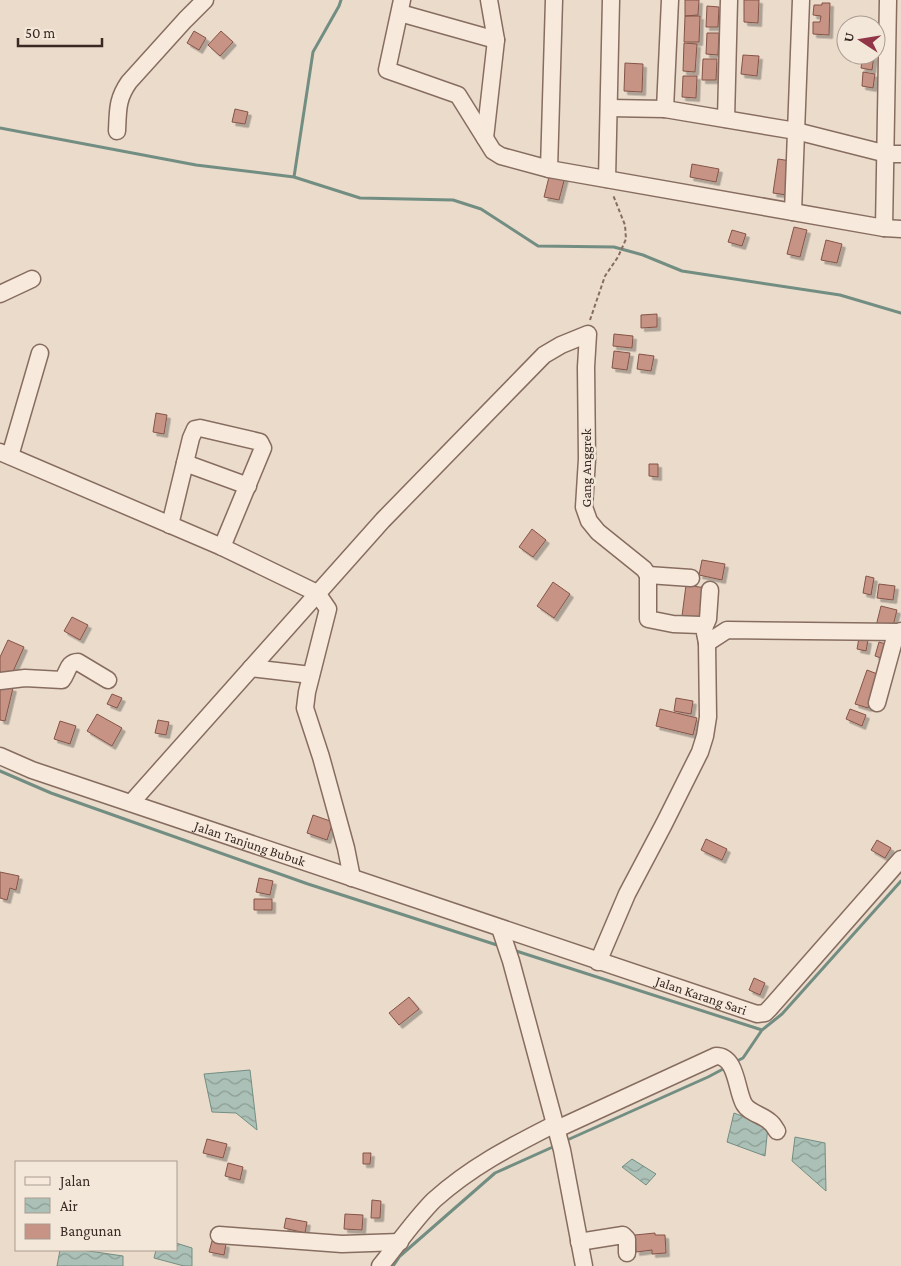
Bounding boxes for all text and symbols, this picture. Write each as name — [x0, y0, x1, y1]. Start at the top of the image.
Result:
scale bar — [18, 15, 101, 47]
north arrow — [836, 15, 886, 65]
text: 50 m — [25, 25, 55, 41]
text: U — [839, 31, 857, 44]
street label: Gang Anggrek — [578, 428, 594, 507]
street label: Jalan Tanjung Bubuk — [190, 817, 308, 870]
street label: Jalan Karang Sari — [652, 972, 749, 1018]
legend — [15, 1161, 178, 1251]
text: Jalan — [58, 1173, 90, 1190]
text: Air — [60, 1198, 78, 1214]
text: Bangunan — [60, 1223, 121, 1240]

